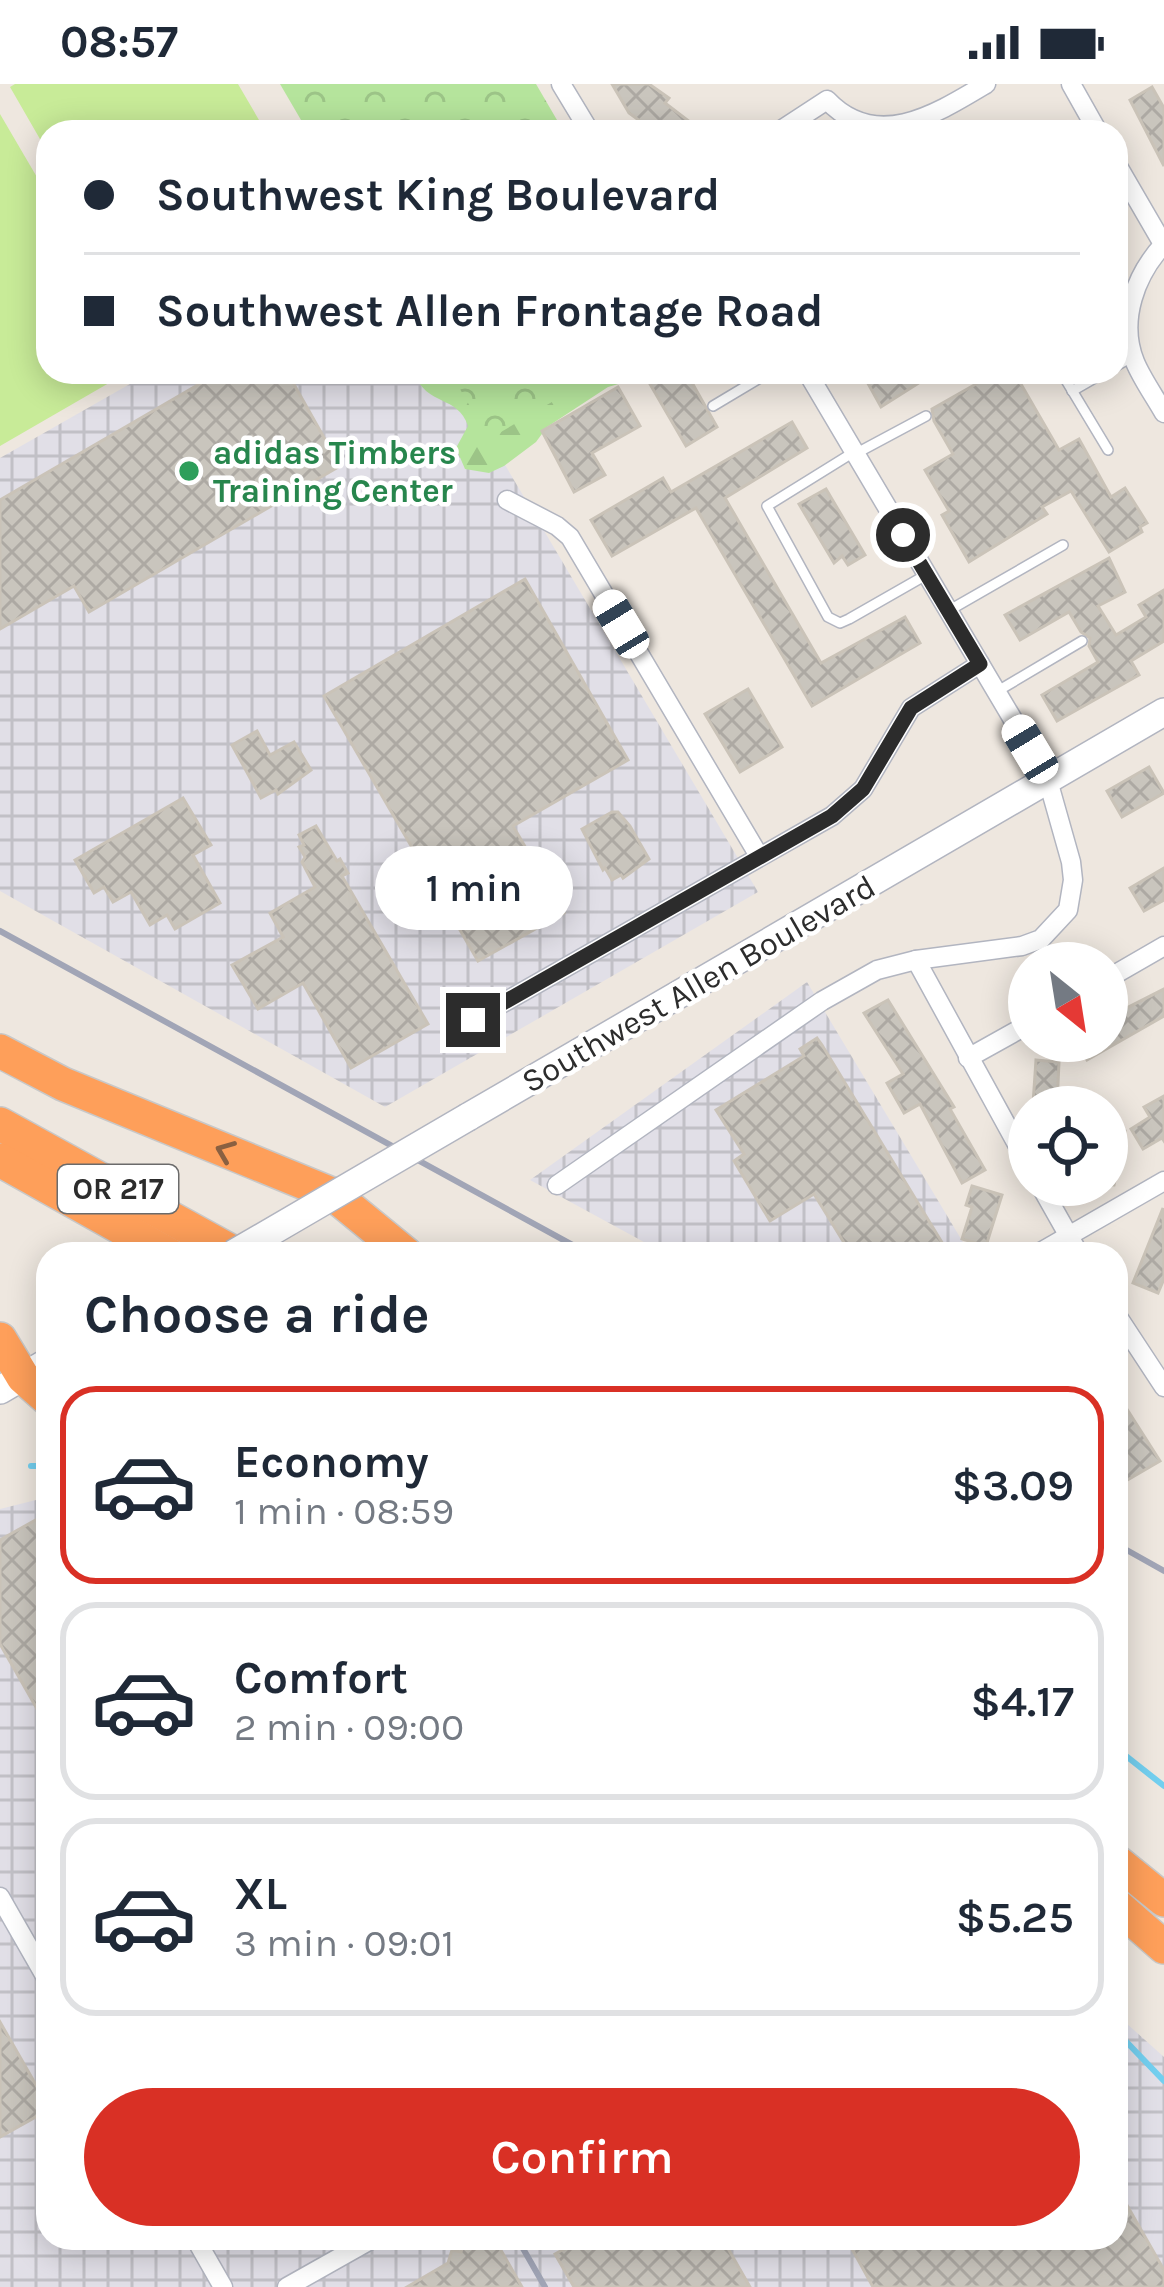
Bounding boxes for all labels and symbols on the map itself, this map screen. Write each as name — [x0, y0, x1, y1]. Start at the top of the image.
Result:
place label: adidas Timbers Training Center — [213, 434, 457, 510]
marker: adidas Timbers Training Center — [176, 458, 202, 484]
route start — [876, 508, 930, 562]
car — [587, 584, 655, 664]
car — [996, 709, 1064, 789]
callout: 1 min — [374, 846, 572, 930]
street label: Southwest Allen Boulevard — [515, 867, 882, 1101]
north arrow — [1008, 942, 1128, 1062]
route end — [446, 993, 500, 1047]
one-way arrow — [216, 1141, 237, 1165]
road number: OR 217 — [58, 1165, 178, 1213]

